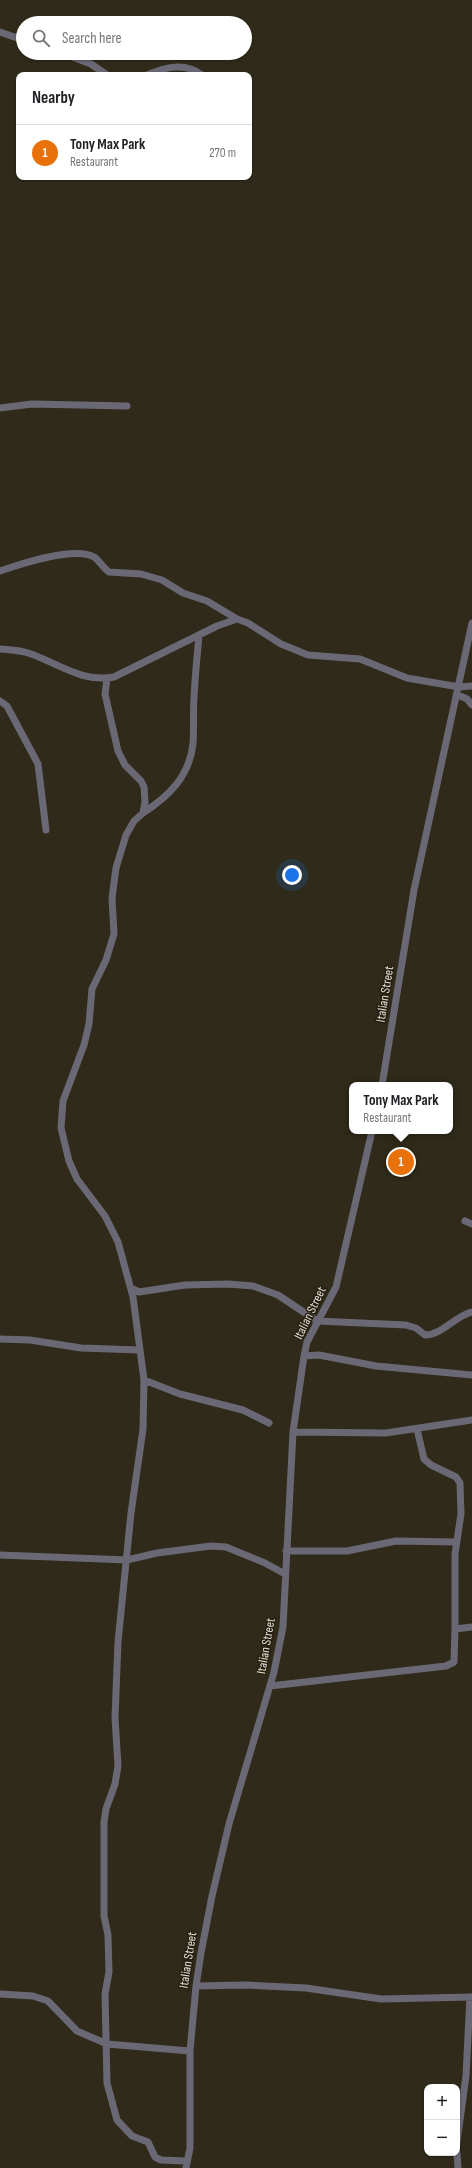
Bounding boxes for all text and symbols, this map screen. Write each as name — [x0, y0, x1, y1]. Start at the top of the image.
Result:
search box — [16, 16, 252, 60]
icon: search — [30, 27, 52, 49]
text: Search here — [62, 29, 122, 48]
text: Nearby — [32, 88, 75, 108]
text: Tony Max Park — [70, 135, 145, 154]
text: 1 — [42, 145, 48, 161]
text: 270 m — [209, 145, 236, 161]
text: Restaurant — [70, 154, 118, 170]
your location — [282, 865, 302, 885]
street label: Italian Street — [373, 965, 397, 1023]
popup — [349, 1082, 453, 1134]
text: Tony Max Park — [363, 1091, 439, 1110]
text: Restaurant — [363, 1110, 412, 1126]
pin: 1 — [388, 1147, 414, 1177]
street label: Italian Street — [290, 1284, 330, 1342]
street label: Italian Street — [253, 1617, 279, 1675]
street label: Italian Street — [176, 1931, 200, 1989]
map controls — [424, 2084, 460, 2156]
button: + — [424, 2084, 460, 2120]
button: − — [424, 2120, 460, 2156]

